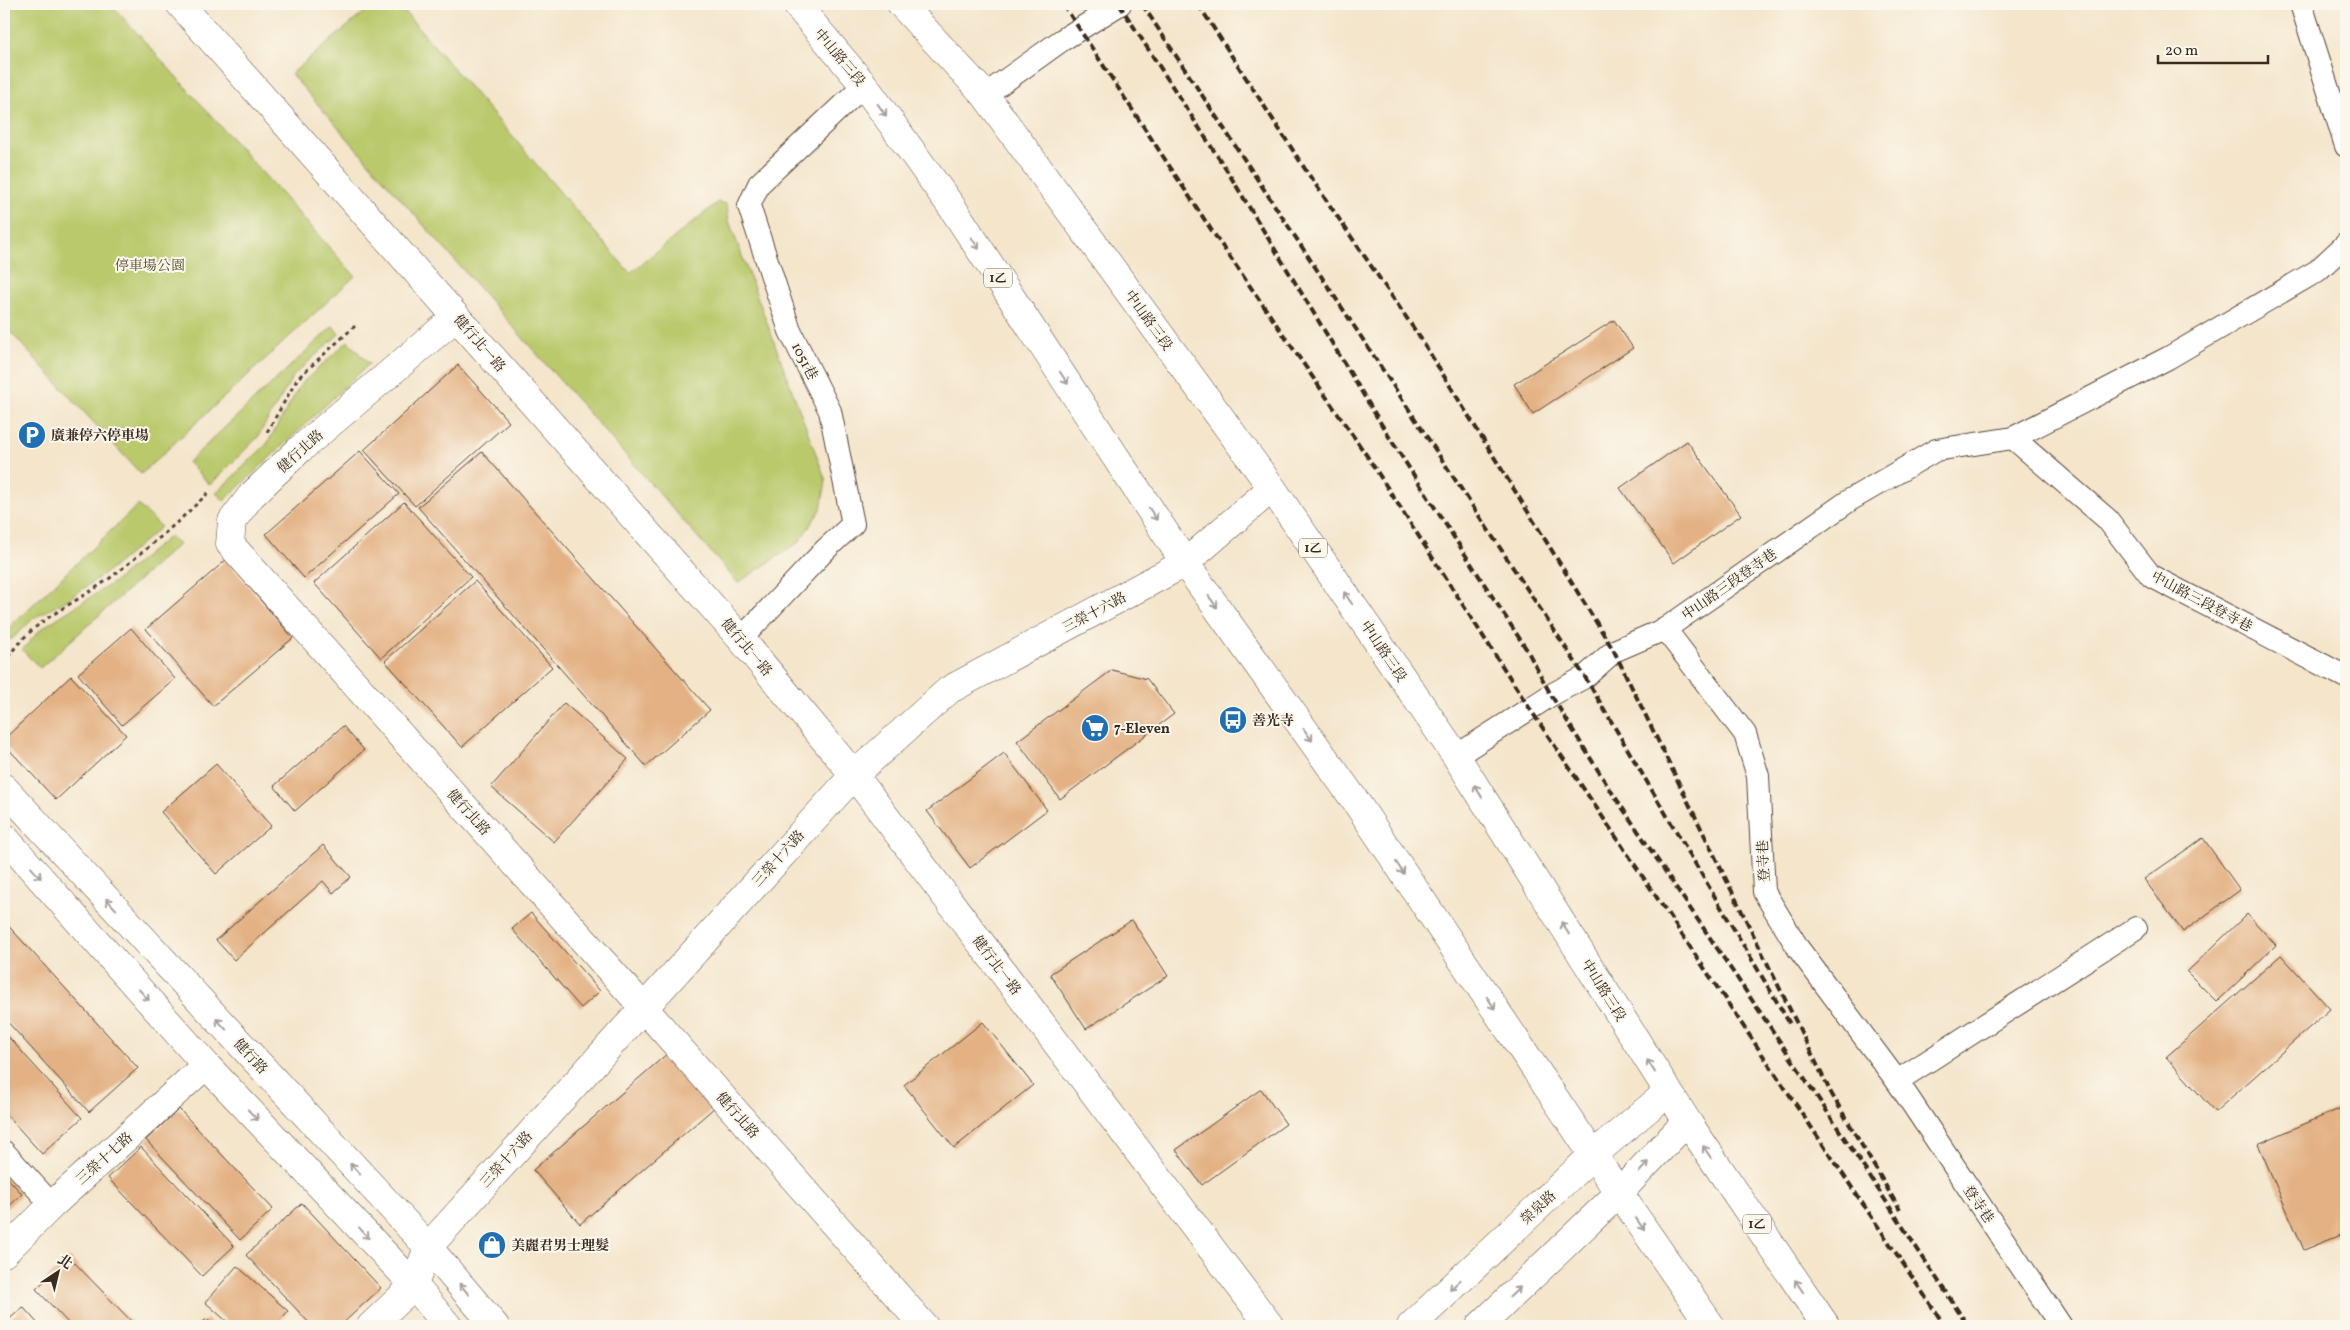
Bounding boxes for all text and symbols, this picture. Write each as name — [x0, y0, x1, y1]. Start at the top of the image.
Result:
street label: 中山路三段 — [809, 25, 869, 91]
scale bar — [2158, 32, 2268, 64]
text: 20 m — [2165, 41, 2198, 62]
one-way arrow — [877, 103, 887, 117]
one-way arrow — [971, 235, 981, 249]
park label: 停車場公園 — [115, 257, 185, 276]
road number: 1乙 — [984, 268, 1012, 288]
street label: 中山路三段 — [1120, 287, 1176, 355]
street label: 健行北一路 — [449, 311, 509, 377]
street label: 1051巷 — [786, 340, 821, 384]
one-way arrow — [1060, 371, 1070, 385]
parking icon: 廣兼停六停車場 — [17, 420, 47, 450]
street label: 健行北路 — [274, 426, 328, 478]
place label: 廣兼停六停車場 — [51, 427, 149, 446]
one-way arrow — [1149, 507, 1159, 521]
road number: 1乙 — [1299, 538, 1327, 558]
street label: 中山路三段登寺巷 — [1679, 545, 1781, 625]
street label: 中山路三段登寺巷 — [2147, 568, 2255, 637]
street label: 三榮十六路 — [1059, 589, 1130, 638]
one-way arrow — [1343, 591, 1353, 605]
one-way arrow — [1208, 595, 1219, 609]
street label: 健行北一路 — [716, 615, 776, 681]
street label: 中山路三段 — [1355, 618, 1410, 686]
bus stop icon: 善光寺 — [1218, 705, 1248, 735]
place label: 善光寺 — [1252, 712, 1294, 731]
supermarket icon: 7-Eleven — [1080, 713, 1110, 743]
place label: 7-Eleven — [1114, 720, 1170, 739]
one-way arrow — [1303, 728, 1313, 742]
one-way arrow — [1473, 784, 1483, 798]
street label: 健行北路 — [442, 786, 494, 840]
street label: 三榮十六路 — [749, 827, 810, 891]
street label: 登寺巷 — [1754, 839, 1775, 882]
one-way arrow — [1396, 861, 1406, 875]
one-way arrow — [30, 867, 42, 880]
one-way arrow — [105, 898, 117, 911]
one-way arrow — [1559, 921, 1570, 935]
street label: 健行北一路 — [967, 932, 1024, 1000]
street label: 中山路三段 — [1576, 956, 1629, 1026]
one-way arrow — [138, 988, 150, 1001]
one-way arrow — [1486, 996, 1496, 1010]
one-way arrow — [215, 1017, 227, 1030]
street label: 健行路 — [229, 1035, 271, 1079]
one-way arrow — [1646, 1059, 1656, 1073]
street label: 健行北路 — [711, 1089, 762, 1143]
one-way arrow — [247, 1109, 259, 1121]
street label: 三榮十六路 — [477, 1128, 538, 1192]
street label: 三榮十七路 — [73, 1129, 137, 1190]
one-way arrow — [1702, 1145, 1712, 1159]
one-way arrow — [1638, 1160, 1650, 1173]
one-way arrow — [349, 1162, 361, 1175]
street label: 登寺巷 — [1958, 1182, 1997, 1228]
street label: 榮泉路 — [1517, 1187, 1561, 1229]
road number: 1乙 — [1743, 1214, 1771, 1234]
one-way arrow — [1635, 1217, 1645, 1231]
one-way arrow — [358, 1227, 370, 1240]
shop icon: 美麗君男士理髮 — [477, 1230, 507, 1260]
place label: 美麗君男士理髮 — [511, 1237, 609, 1256]
north arrow — [32, 1248, 82, 1298]
text: 北 — [53, 1251, 76, 1274]
one-way arrow — [1449, 1279, 1462, 1291]
one-way arrow — [1794, 1279, 1804, 1293]
one-way arrow — [458, 1283, 469, 1296]
one-way arrow — [1509, 1287, 1521, 1299]

